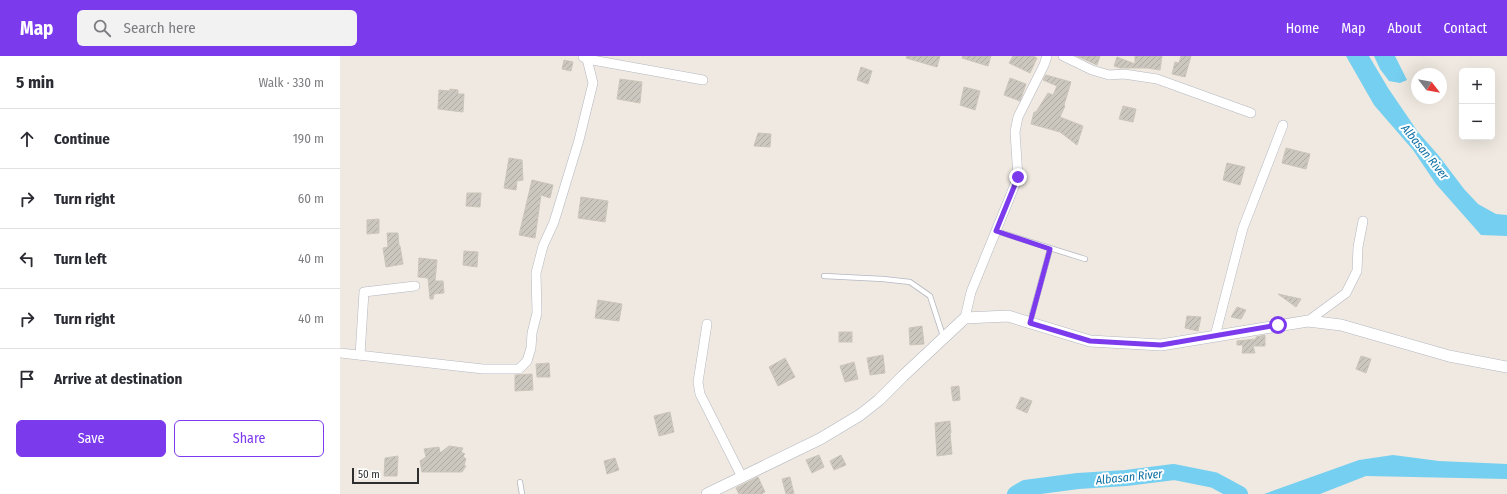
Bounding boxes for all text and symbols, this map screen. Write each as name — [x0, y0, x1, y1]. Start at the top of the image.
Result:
search box — [77, 10, 357, 46]
text: Map — [20, 17, 53, 40]
icon: search — [91, 17, 113, 39]
text: Search here — [123, 19, 196, 37]
text: Home — [1286, 20, 1319, 37]
text: Map — [1341, 20, 1365, 37]
text: About — [1387, 20, 1422, 37]
text: Contact — [1444, 20, 1487, 37]
north arrow — [1411, 68, 1447, 104]
map controls — [1459, 68, 1495, 140]
button: + — [1459, 68, 1495, 104]
text: 5 min — [16, 72, 54, 93]
text: Walk · 330 m — [259, 75, 324, 90]
button: − — [1459, 104, 1495, 140]
water label: Albasan River — [1398, 121, 1452, 183]
icon: ahead — [16, 128, 38, 150]
text: Continue — [54, 130, 110, 148]
text: 190 m — [293, 131, 324, 146]
route end — [1009, 168, 1027, 186]
icon: right — [16, 188, 38, 210]
text: Turn right — [54, 190, 115, 208]
text: 60 m — [298, 191, 324, 206]
icon: left — [16, 248, 38, 270]
text: Turn left — [54, 250, 107, 268]
text: 40 m — [298, 251, 324, 266]
icon: right — [16, 308, 38, 330]
text: Turn right — [54, 310, 115, 328]
text: 40 m — [298, 311, 324, 326]
route start — [1269, 316, 1287, 334]
icon: arrive — [16, 368, 38, 390]
text: Arrive at destination — [54, 370, 182, 388]
button: Save — [16, 420, 166, 457]
button: Share — [174, 420, 324, 457]
scale bar — [352, 466, 419, 485]
water label: Albasan River — [1094, 466, 1164, 488]
text: 50 m — [358, 468, 380, 481]

